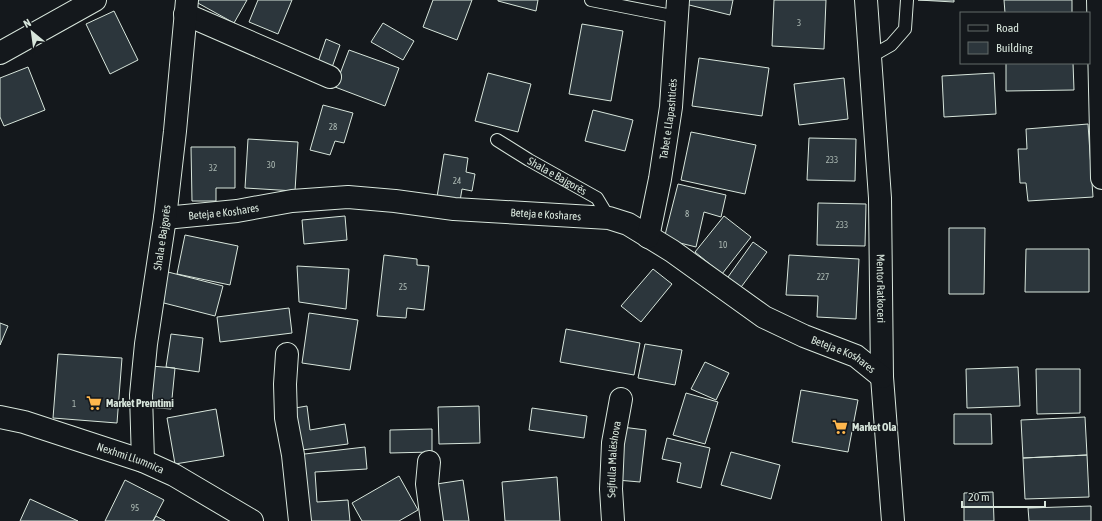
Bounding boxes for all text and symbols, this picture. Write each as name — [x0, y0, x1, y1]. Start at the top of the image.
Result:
north arrow — [12, 12, 52, 52]
legend — [960, 12, 1090, 64]
text: N — [21, 16, 33, 30]
house number: 3 — [797, 18, 801, 28]
text: Road — [996, 21, 1019, 35]
text: Building — [996, 41, 1034, 55]
street label: Tabet e Llapashticës — [657, 78, 679, 160]
house number: 28 — [329, 122, 337, 132]
street label: Shala e Bajgorës — [525, 154, 589, 197]
house number: 233 — [826, 155, 838, 165]
house number: 30 — [267, 160, 275, 170]
house number: 32 — [209, 163, 217, 173]
house number: 24 — [453, 176, 461, 186]
street label: Beteja e Koshares — [188, 201, 260, 222]
street label: Shala e Bajgorës — [151, 204, 172, 271]
street label: Beteja e Koshares — [510, 206, 582, 222]
house number: 8 — [685, 209, 689, 219]
house number: 233 — [836, 220, 848, 230]
house number: 10 — [719, 240, 727, 250]
street label: Mentor Ratkoceri — [875, 254, 887, 323]
house number: 227 — [817, 272, 829, 282]
house number: 25 — [399, 282, 407, 292]
street label: Beteja e Koshares — [809, 333, 878, 375]
supermarket icon: Market Premtimi — [85, 394, 103, 412]
place label: Market Premtimi — [106, 397, 174, 409]
house number: 1 — [72, 399, 76, 409]
supermarket icon: Market Ola — [831, 418, 849, 436]
street label: Sejfulla Malëshova — [605, 420, 623, 498]
place label: Market Ola — [852, 421, 896, 433]
street label: Nexhmi Llumnica — [95, 440, 166, 476]
scale bar — [962, 483, 1045, 509]
text: 20 m — [968, 490, 990, 504]
house number: 95 — [131, 503, 139, 513]

